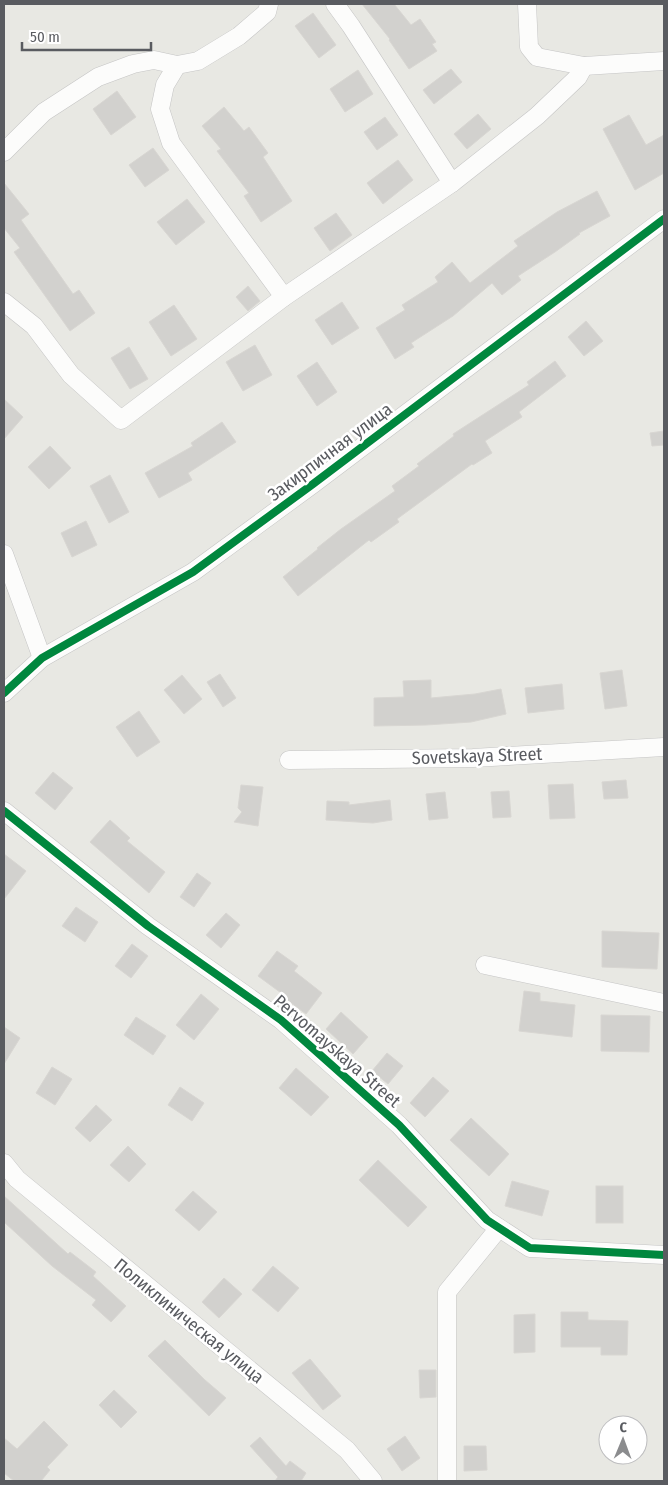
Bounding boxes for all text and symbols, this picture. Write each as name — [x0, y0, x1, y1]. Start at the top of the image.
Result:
scale bar — [22, 20, 151, 52]
text: 50 m — [30, 28, 60, 46]
street label: Закирпичная улица — [264, 398, 397, 506]
street label: Sovetskaya Street — [411, 743, 543, 769]
street label: Pervomayskaya Street — [269, 990, 405, 1112]
street label: Поликлиническая улица — [110, 1254, 268, 1388]
north arrow — [598, 1415, 648, 1465]
text: С — [619, 1419, 628, 1436]

